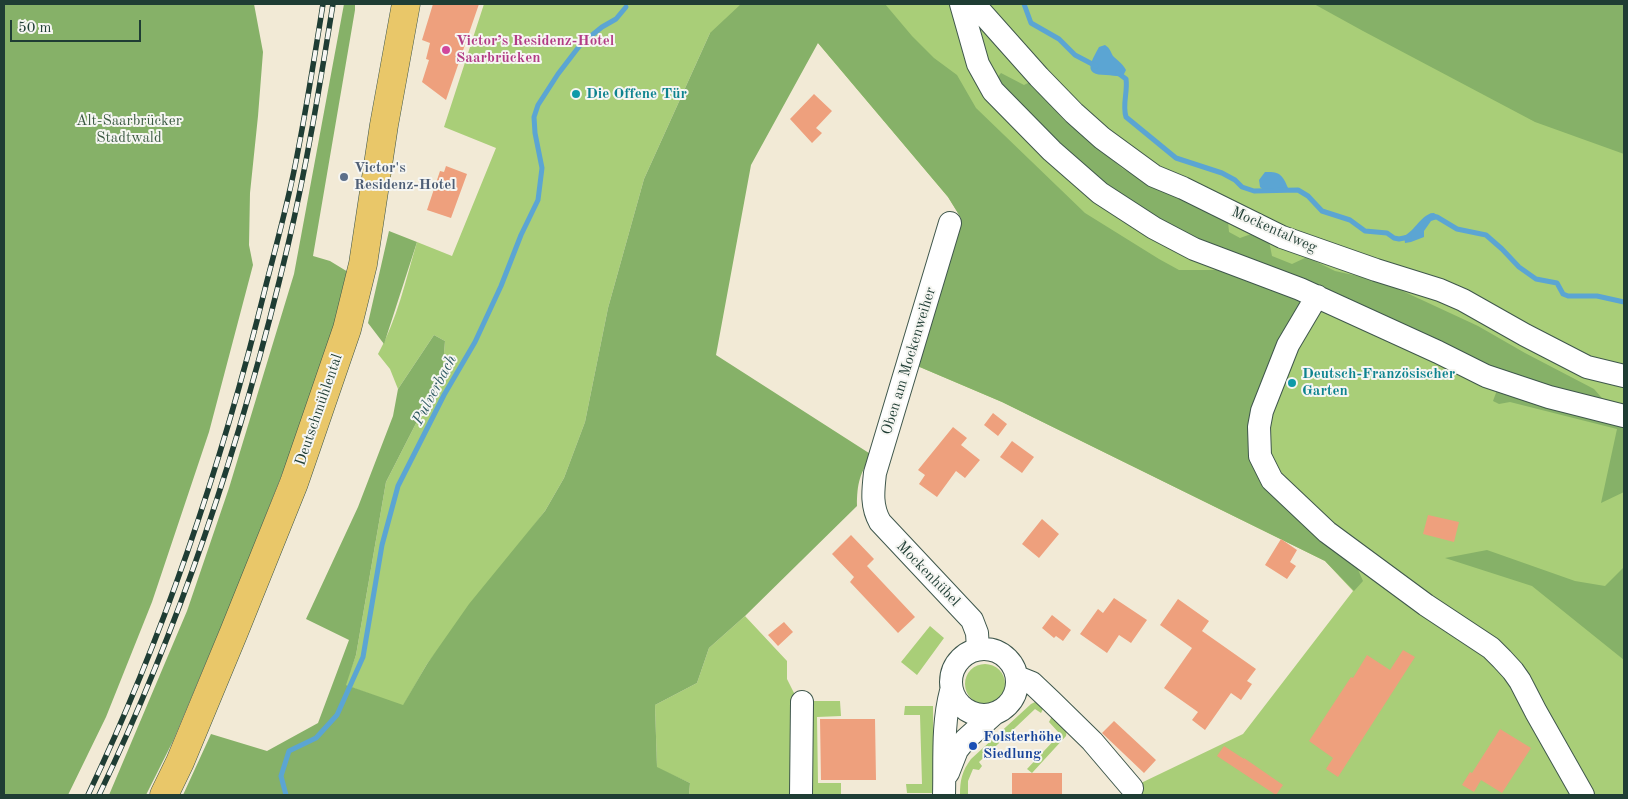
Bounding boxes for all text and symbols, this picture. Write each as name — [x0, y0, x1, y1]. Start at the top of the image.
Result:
scale bar — [12, 10, 144, 42]
text: 50 m — [18, 21, 52, 36]
place label: Victor’s Residenz-Hotel Saarbrücken — [456, 32, 614, 67]
marker: Victor’s Residenz-Hotel Saarbrücken — [440, 44, 452, 56]
place label: Die Offene Tür — [586, 85, 687, 103]
marker: Die Offene Tür — [570, 88, 582, 100]
park label: Alt-Saarbrücker Stadtwald — [76, 112, 182, 147]
place label: Victor's Residenz-Hotel — [354, 159, 456, 194]
marker: Victor's Residenz-Hotel — [338, 171, 350, 183]
street label: Mockentalweg — [1228, 203, 1320, 257]
street label: Oben am Mockenweiher — [878, 285, 940, 437]
street label: Deutschmühlental — [291, 352, 347, 468]
water label: Pulverbach — [409, 352, 461, 428]
place label: Deutsch-Französischer Garten — [1302, 365, 1455, 400]
marker: Deutsch-Französischer Garten — [1286, 377, 1298, 389]
street label: Mockenhübel — [892, 537, 964, 611]
place label: Folsterhöhe Siedlung — [983, 728, 1062, 763]
marker: Folsterhöhe Siedlung — [967, 740, 979, 752]

